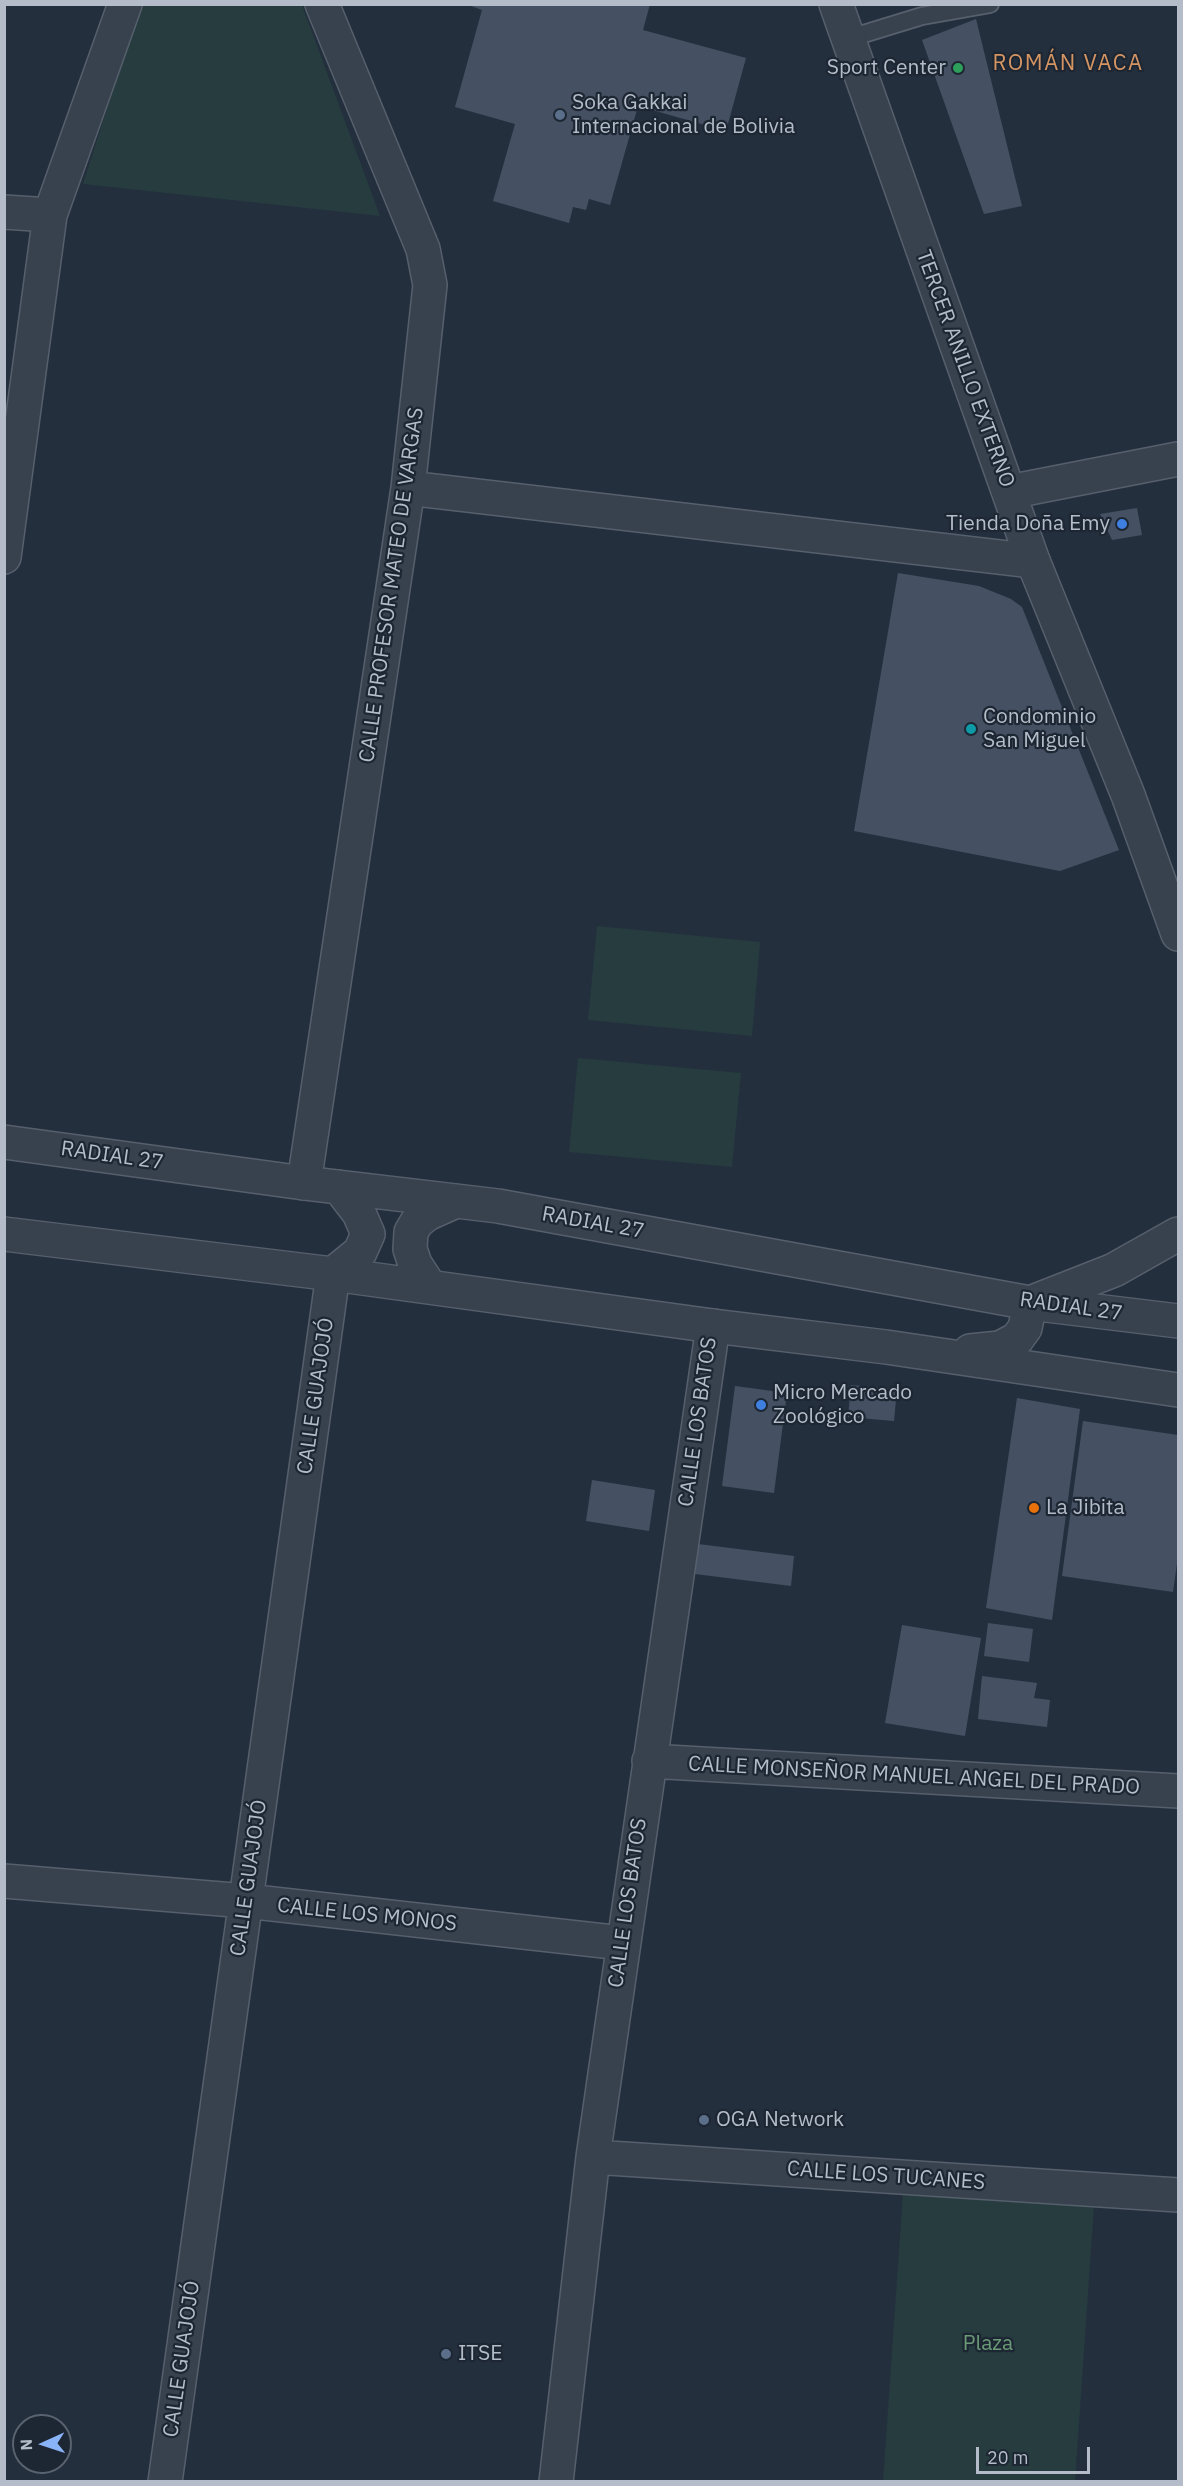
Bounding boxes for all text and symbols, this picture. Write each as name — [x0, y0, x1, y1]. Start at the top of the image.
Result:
district label: ROMÁN VACA — [992, 51, 1144, 77]
place label: Sport Center — [827, 55, 946, 81]
marker: Sport Center — [951, 61, 965, 75]
place label: Soka Gakkai Internacional de Bolivia — [572, 90, 795, 140]
marker: Soka Gakkai Internacional de Bolivia — [553, 108, 567, 122]
street label: TERCER ANILLO EXTERNO — [910, 247, 1020, 491]
street label: CALLE PROFESOR MATEO DE VARGAS — [355, 406, 429, 764]
place label: Tienda Doña Emy — [946, 511, 1110, 537]
marker: Tienda Doña Emy — [1115, 517, 1129, 531]
place label: Condominio San Miguel — [983, 704, 1096, 754]
marker: Condominio San Miguel — [964, 722, 978, 736]
street label: RADIAL 27 — [59, 1136, 165, 1176]
street label: RADIAL 27 — [540, 1202, 646, 1244]
street label: RADIAL 27 — [1018, 1287, 1124, 1327]
street label: CALLE GUAJOJÓ — [293, 1316, 339, 1476]
street label: CALLE LOS BATOS — [674, 1336, 722, 1508]
place label: Micro Mercado Zoológico — [773, 1380, 912, 1430]
marker: Micro Mercado Zoológico — [754, 1398, 768, 1412]
place label: La Jibita — [1046, 1495, 1125, 1521]
marker: La Jibita — [1027, 1501, 1041, 1515]
street label: CALLE MONSEÑOR MANUEL ANGEL DEL PRADO — [687, 1752, 1141, 1800]
street label: CALLE GUAJOJÓ — [226, 1798, 272, 1958]
street label: CALLE LOS BATOS — [604, 1817, 652, 1989]
street label: CALLE LOS MONOS — [276, 1893, 458, 1937]
place label: OGA Network — [716, 2107, 844, 2133]
marker: OGA Network — [697, 2113, 711, 2127]
street label: CALLE LOS TUCANES — [786, 2157, 986, 2195]
street label: CALLE GUAJOJÓ — [159, 2279, 205, 2439]
park label: Plaza — [963, 2331, 1013, 2357]
place label: ITSE — [458, 2341, 502, 2367]
marker: ITSE — [439, 2347, 453, 2361]
north arrow — [12, 2414, 72, 2474]
scale bar — [979, 2435, 1093, 2473]
text: N — [16, 2439, 36, 2451]
text: 20 m — [987, 2446, 1029, 2469]

